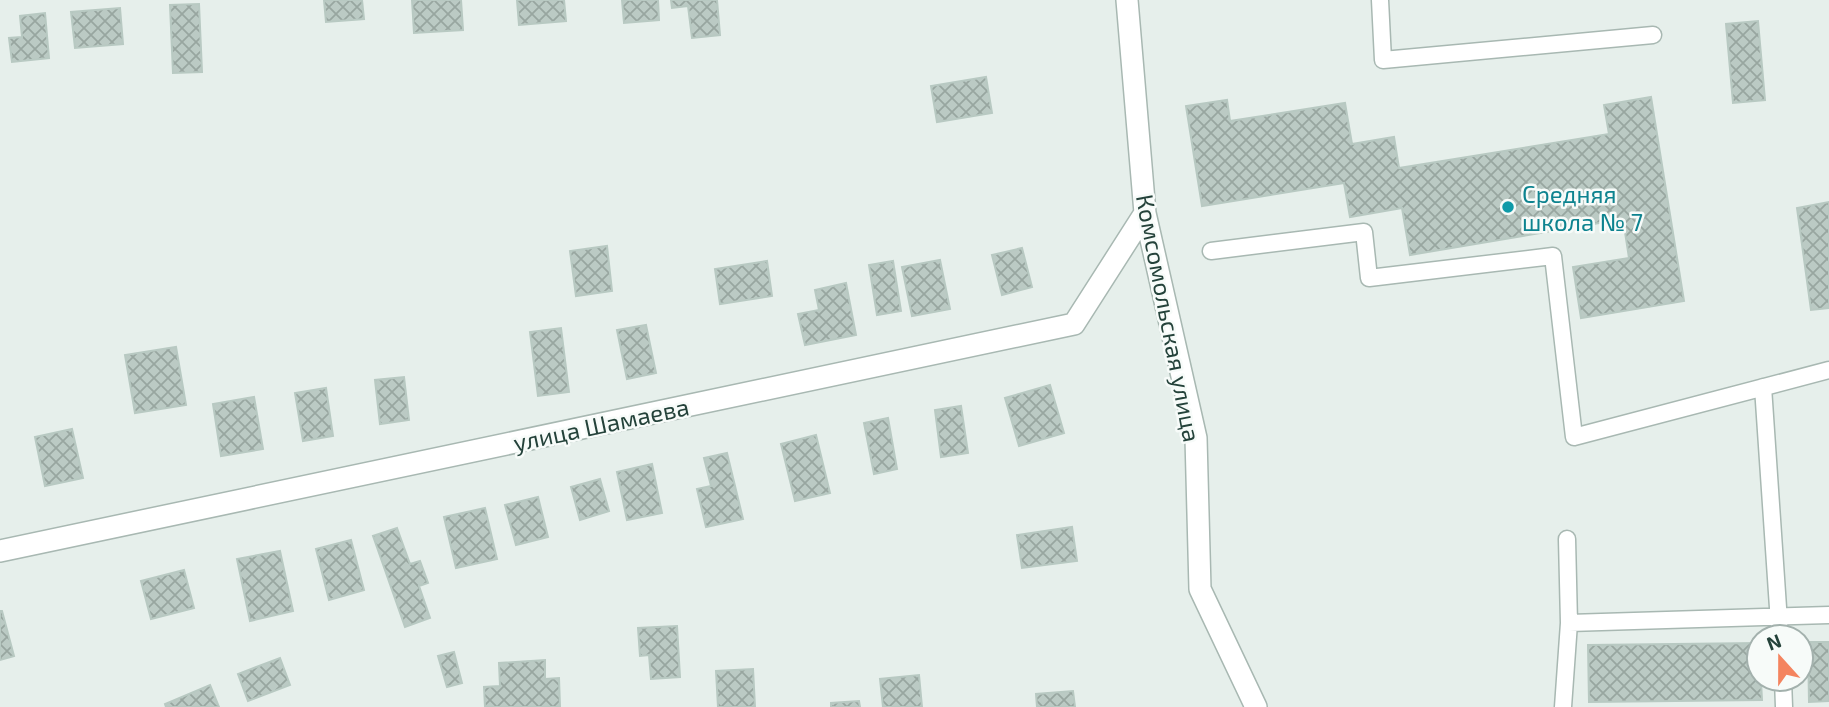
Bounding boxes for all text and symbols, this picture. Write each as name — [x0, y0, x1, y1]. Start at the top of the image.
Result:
place label: Средняя школа № 7 — [1522, 179, 1643, 236]
street label: Комсомольская улица — [1130, 192, 1207, 445]
marker: Средняя школа № 7 — [1500, 199, 1516, 215]
street label: улица Шамаева — [511, 391, 692, 458]
north arrow — [1745, 623, 1815, 693]
text: N — [1763, 628, 1784, 655]

